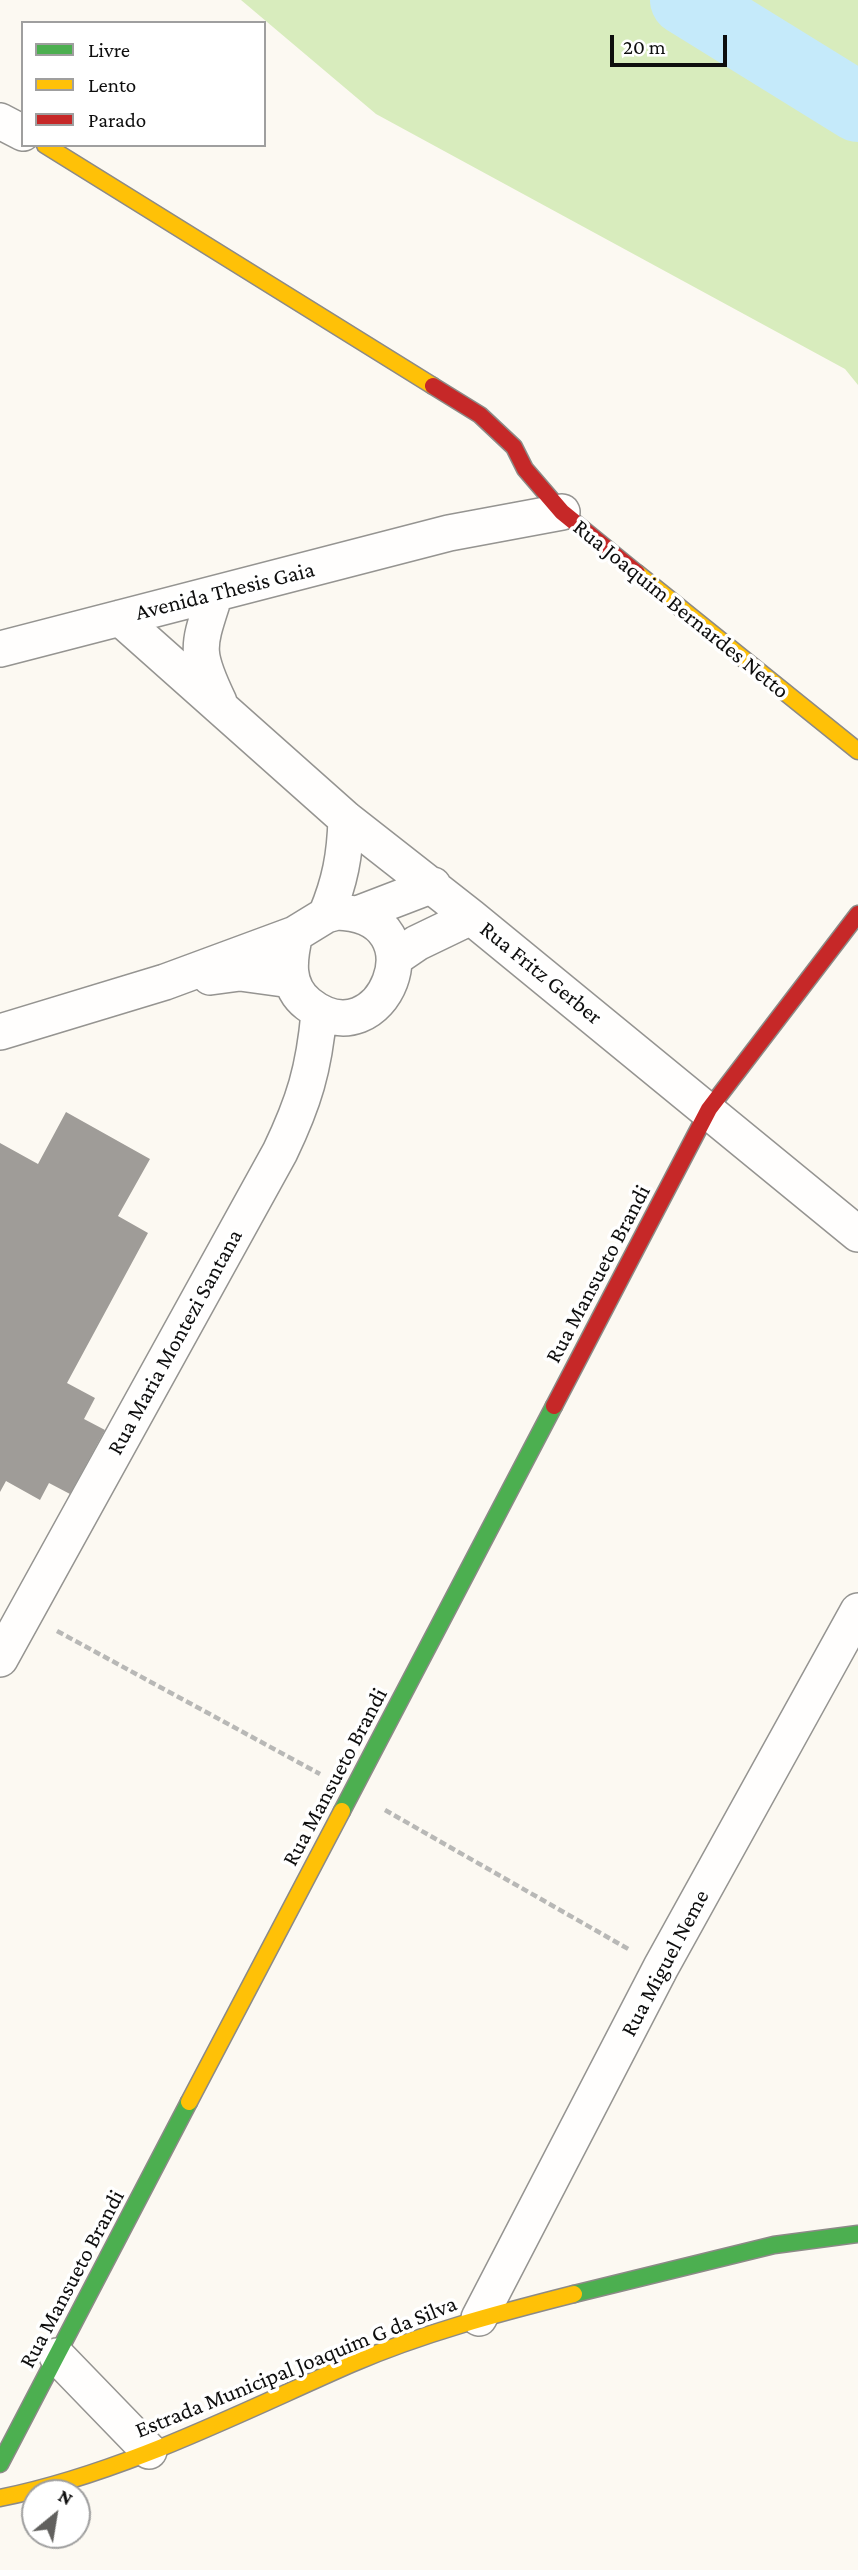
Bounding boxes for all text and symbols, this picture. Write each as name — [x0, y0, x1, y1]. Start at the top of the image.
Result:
legend — [21, 21, 266, 147]
scale bar — [613, 21, 730, 65]
text: 20 m — [623, 35, 666, 59]
text: Livre — [88, 38, 130, 62]
text: Lento — [88, 73, 136, 97]
text: Parado — [88, 108, 146, 132]
street label: Rua Joaquim Bernardes Netto — [567, 513, 795, 705]
street label: Avenida Thesis Gaia — [133, 555, 317, 627]
street label: Rua Fritz Gerber — [474, 915, 608, 1031]
street label: Rua Mansueto Brandi — [539, 1180, 657, 1368]
street label: Rua Maria Montezi Santana — [101, 1224, 249, 1460]
street label: Rua Mansueto Brandi — [276, 1683, 394, 1871]
street label: Rua Miguel Neme — [615, 1885, 715, 2041]
street label: Rua Mansueto Brandi — [13, 2185, 131, 2373]
street label: Estrada Municipal Joaquim G da Silva — [131, 2290, 461, 2444]
north arrow — [21, 2479, 91, 2549]
text: N — [55, 2485, 77, 2509]

